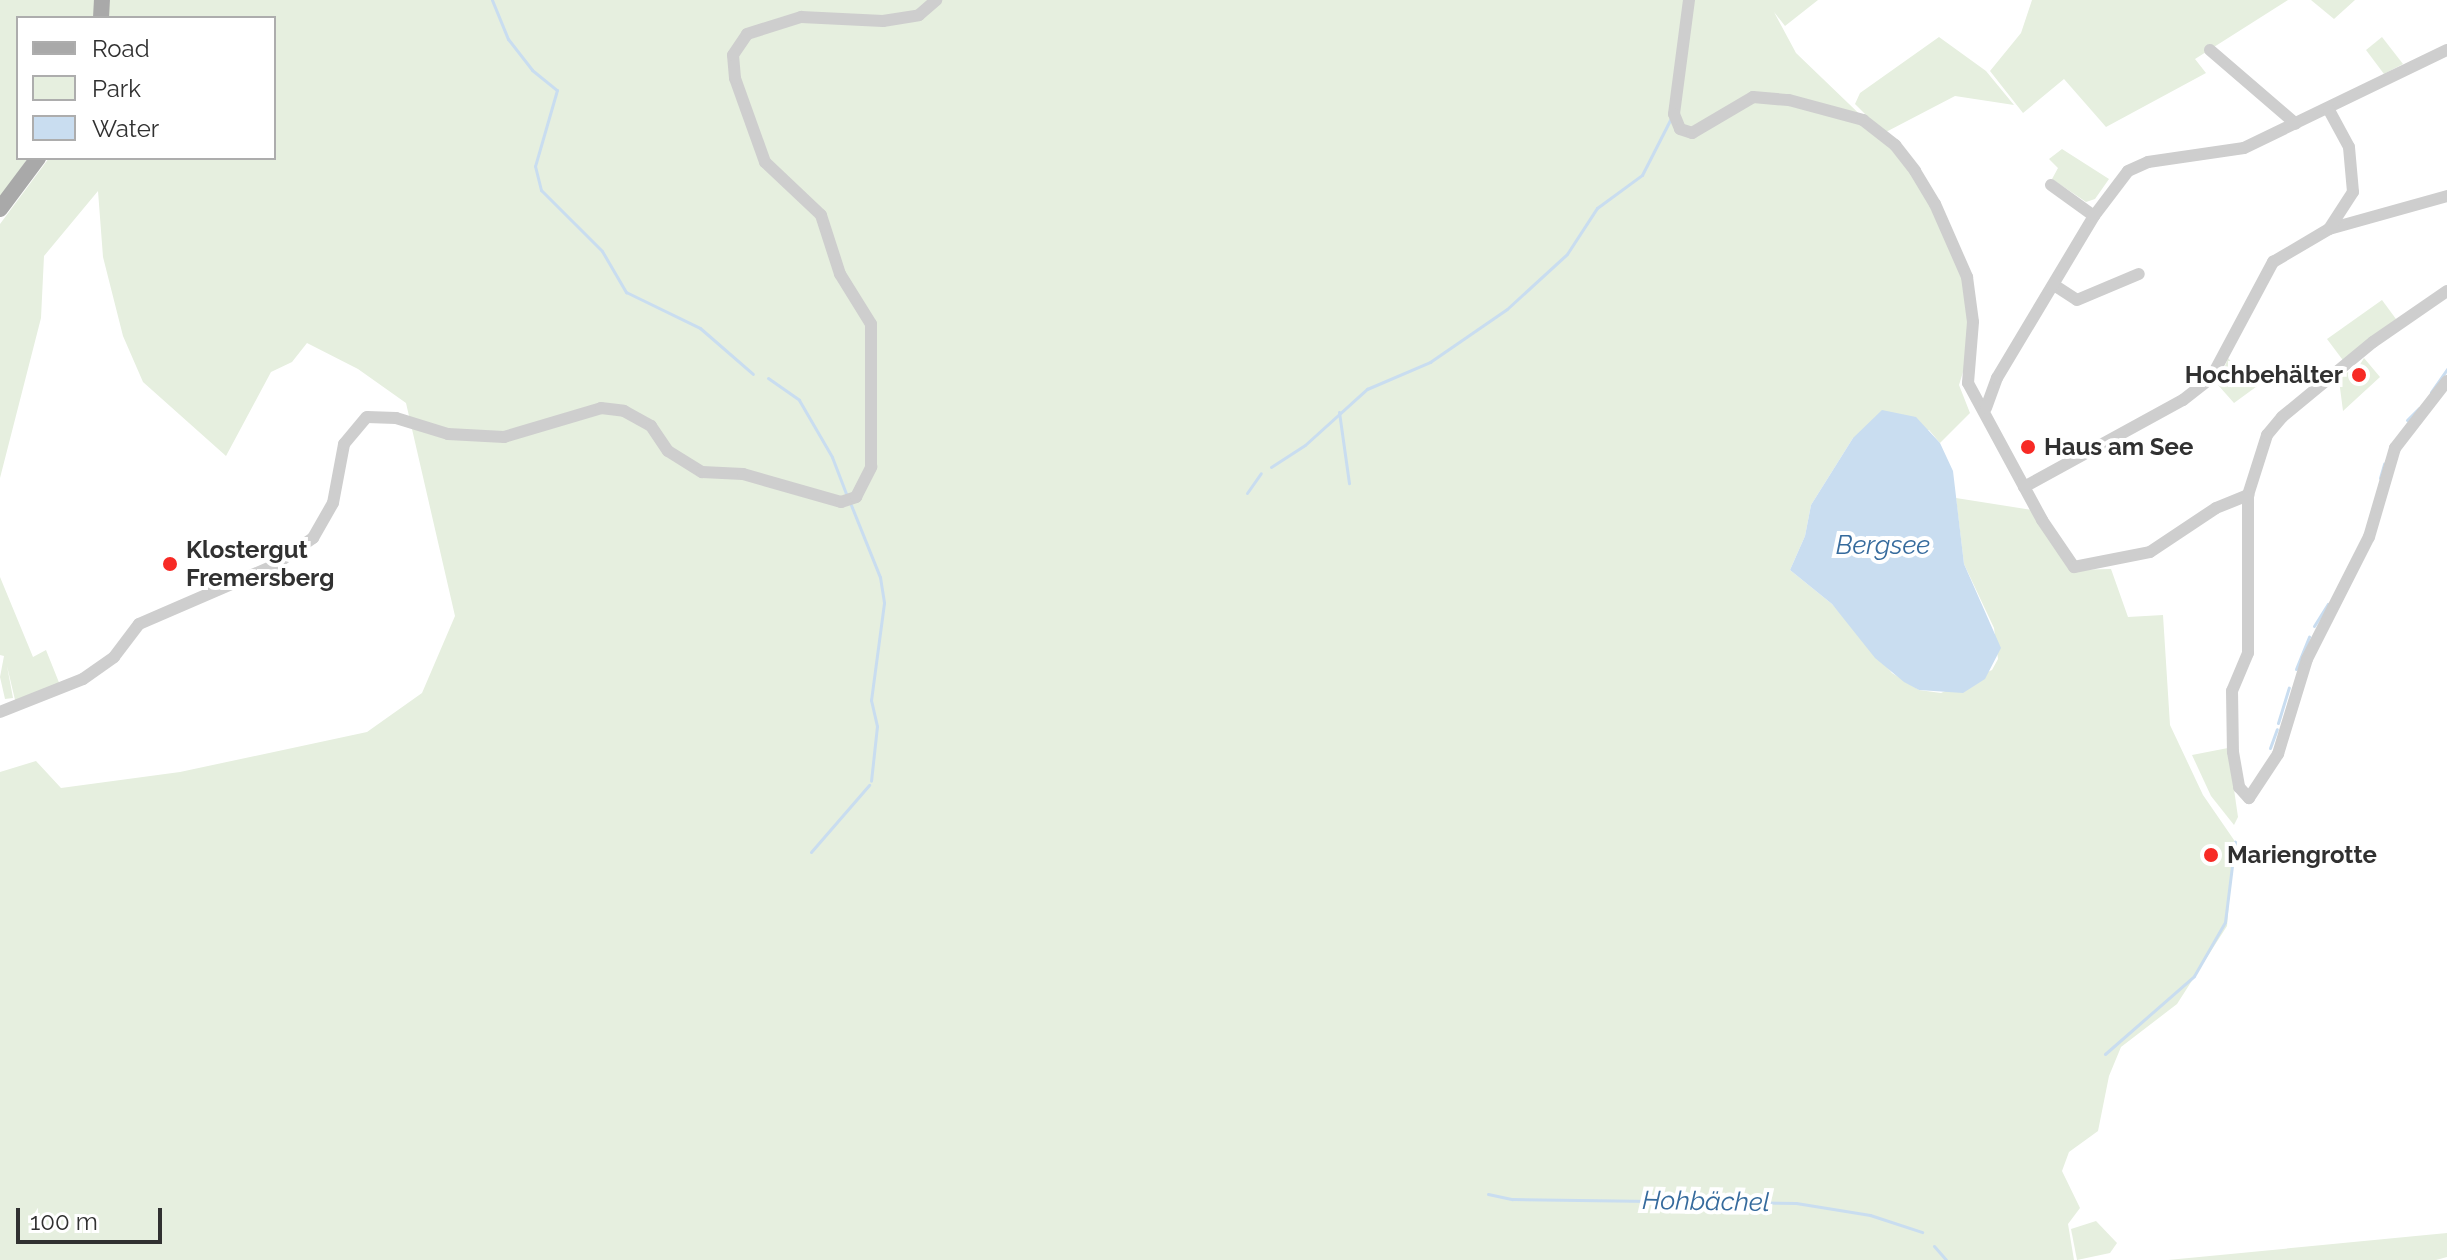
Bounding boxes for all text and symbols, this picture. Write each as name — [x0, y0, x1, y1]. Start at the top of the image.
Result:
legend — [16, 16, 276, 160]
text: Road — [92, 34, 150, 63]
text: Park — [92, 74, 141, 103]
text: Water — [92, 114, 159, 143]
place label: Hochbehälter — [2185, 361, 2343, 389]
marker: Hochbehälter — [2350, 366, 2368, 384]
place label: Haus am See — [2044, 433, 2193, 461]
marker: Haus am See — [2019, 438, 2037, 456]
water label: Bergsee — [1836, 530, 1930, 562]
place label: Klostergut Fremersberg — [186, 536, 335, 592]
marker: Klostergut Fremersberg — [161, 555, 179, 573]
place label: Mariengrotte — [2227, 841, 2377, 869]
marker: Mariengrotte — [2202, 846, 2220, 864]
water label: Hohbächel — [1642, 1185, 1770, 1219]
scale bar — [20, 1192, 166, 1242]
text: 100 m — [30, 1207, 98, 1236]

